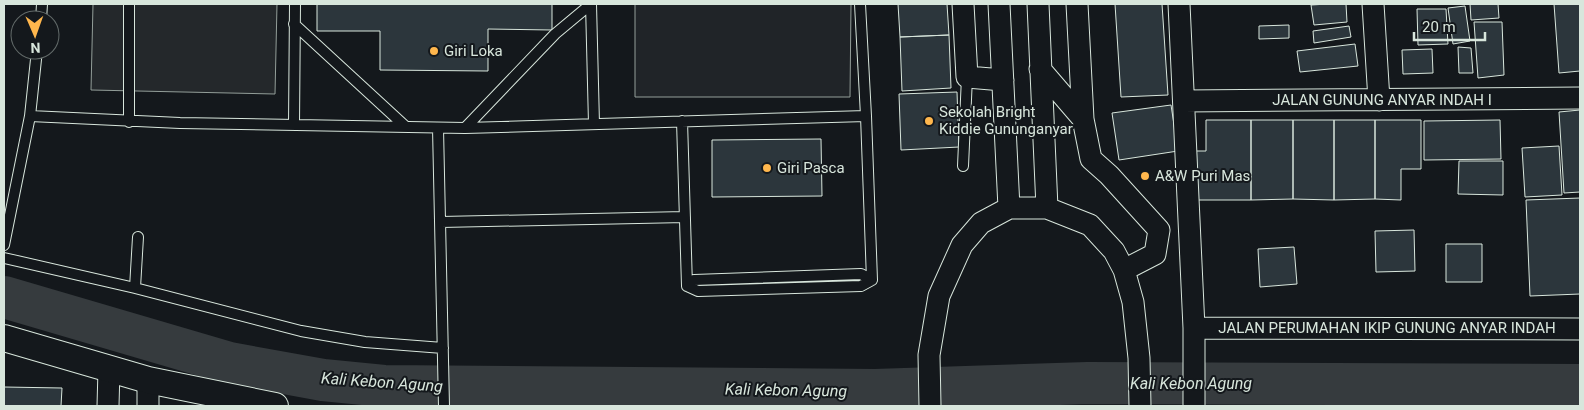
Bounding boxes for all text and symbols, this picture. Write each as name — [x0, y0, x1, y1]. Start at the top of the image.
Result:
north arrow — [10, 10, 60, 60]
scale bar — [1414, 10, 1485, 42]
text: 20 m — [1422, 18, 1456, 36]
text: N — [30, 40, 41, 56]
place label: Giri Loka — [444, 42, 503, 60]
marker: Giri Loka — [428, 45, 440, 57]
street label: JALAN GUNUNG ANYAR INDAH I — [1272, 91, 1492, 109]
place label: Sekolah Bright Kiddie Gununganyar — [939, 103, 1073, 138]
marker: Sekolah Bright Kiddie Gununganyar — [923, 115, 935, 127]
place label: Giri Pasca — [777, 159, 845, 177]
marker: Giri Pasca — [761, 162, 773, 174]
place label: A&W Puri Mas — [1155, 167, 1250, 185]
marker: A&W Puri Mas — [1139, 170, 1151, 182]
street label: JALAN PERUMAHAN IKIP GUNUNG ANYAR INDAH — [1218, 319, 1556, 337]
water label: Kali Kebon Agung — [320, 368, 444, 396]
water label: Kali Kebon Agung — [1130, 374, 1252, 393]
water label: Kali Kebon Agung — [725, 379, 848, 401]

